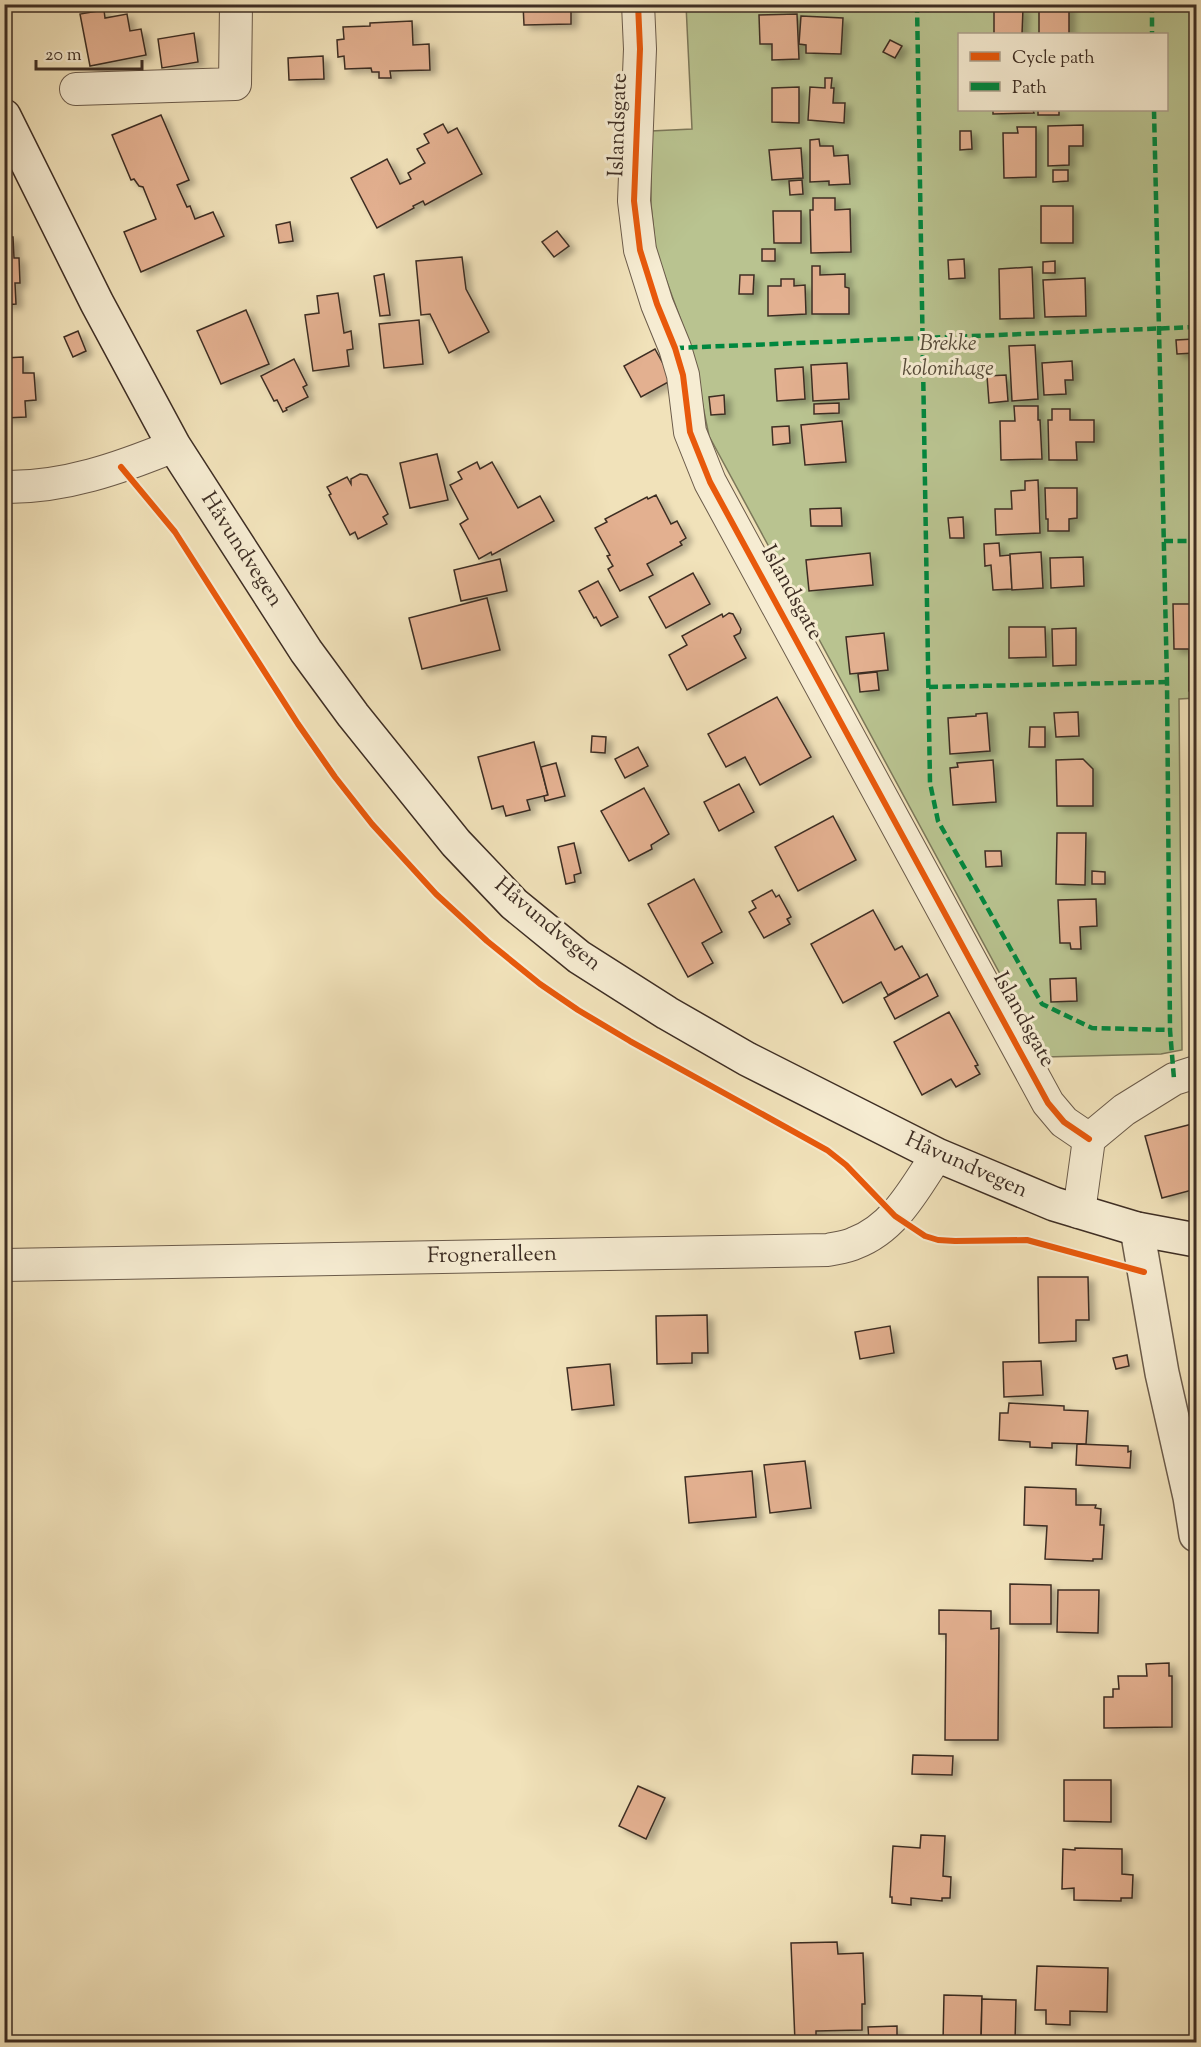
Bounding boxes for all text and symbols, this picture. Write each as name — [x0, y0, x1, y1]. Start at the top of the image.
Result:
scale bar — [36, 33, 142, 71]
legend — [958, 33, 1168, 111]
text: 20 m — [45, 43, 82, 69]
text: Cycle path — [1012, 46, 1095, 72]
street label: Islandsgate — [601, 72, 637, 178]
text: Path — [1012, 76, 1047, 102]
park label: Brekke kolonihage — [902, 329, 994, 386]
street label: Håvundvegen — [192, 486, 290, 614]
street label: Islandsgate — [752, 540, 830, 646]
street label: Håvundvegen — [486, 871, 608, 979]
street label: Islandsgate — [984, 967, 1062, 1073]
street label: Håvundvegen — [899, 1125, 1033, 1207]
street label: Frogneralleen — [427, 1239, 557, 1273]

